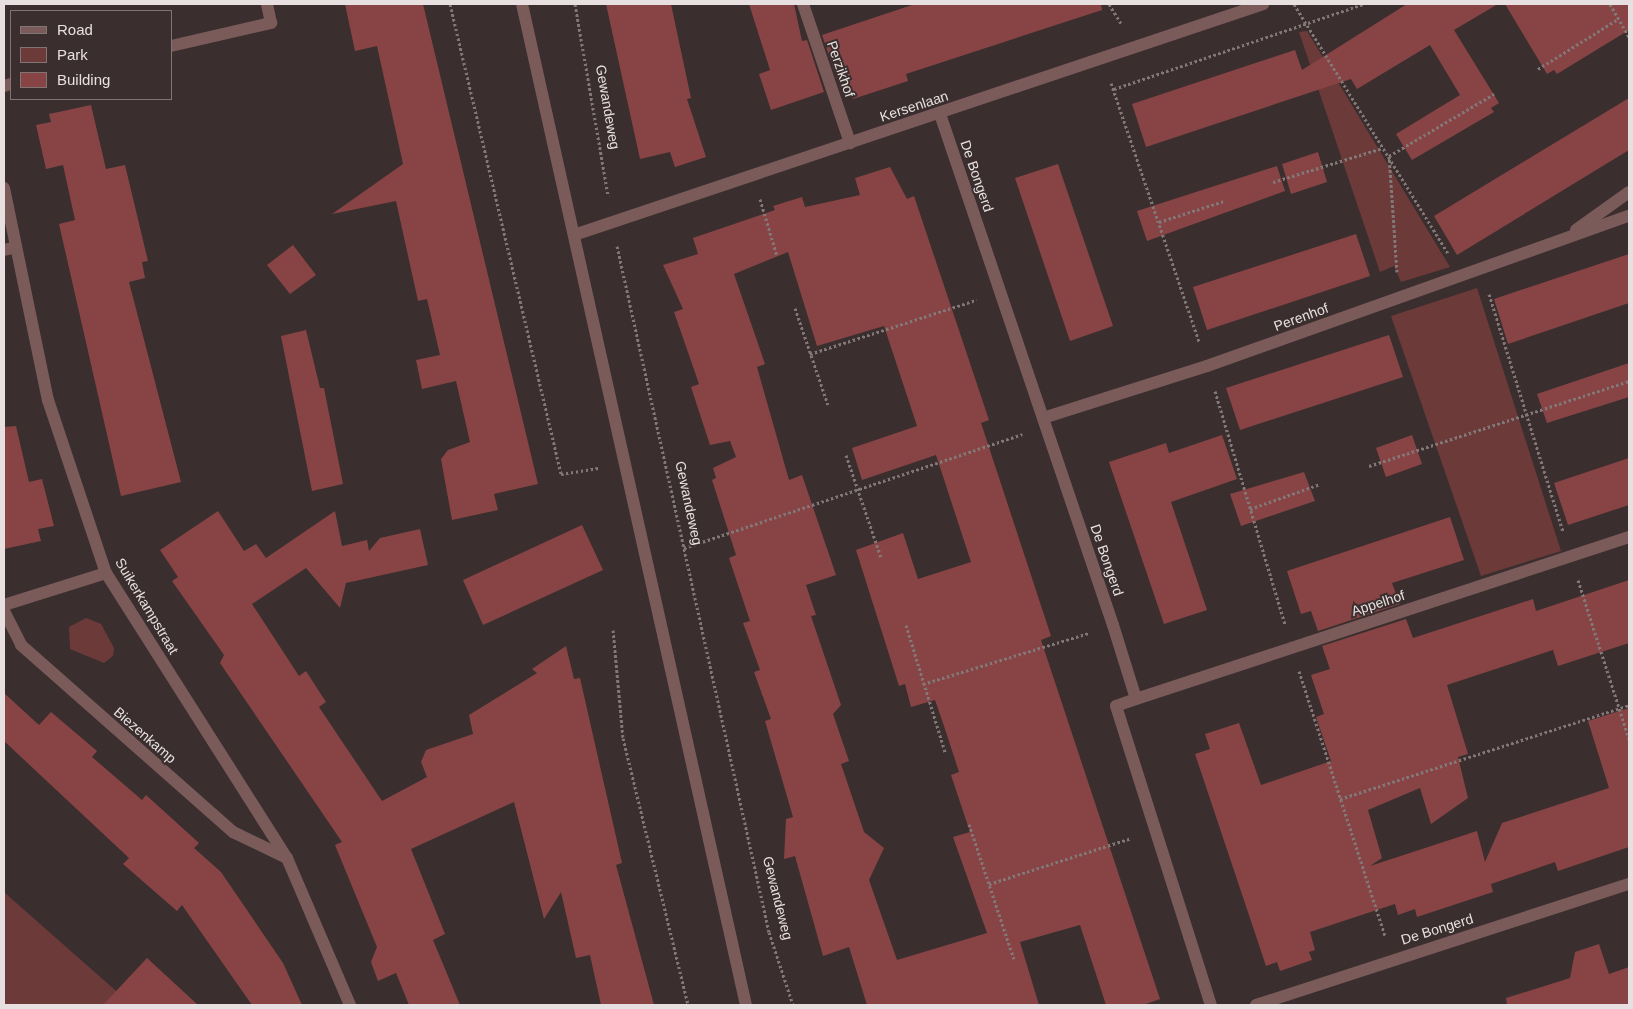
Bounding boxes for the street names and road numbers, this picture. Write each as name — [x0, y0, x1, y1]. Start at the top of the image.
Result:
street label: Perzikhof — [824, 39, 858, 99]
street label: Gewandeweg — [592, 63, 624, 151]
street label: Kersenlaan — [878, 87, 950, 125]
street label: De Bongerd — [957, 138, 997, 214]
street label: Perenhof — [1271, 299, 1331, 335]
street label: Gewandeweg — [672, 459, 706, 547]
street label: De Bongerd — [1087, 522, 1127, 598]
street label: Suikerkampstraat — [112, 555, 182, 657]
street label: Appelhof — [1349, 586, 1407, 620]
street label: Biezenkamp — [110, 703, 180, 767]
street label: Gewandeweg — [759, 854, 797, 942]
street label: De Bongerd — [1399, 910, 1475, 948]

